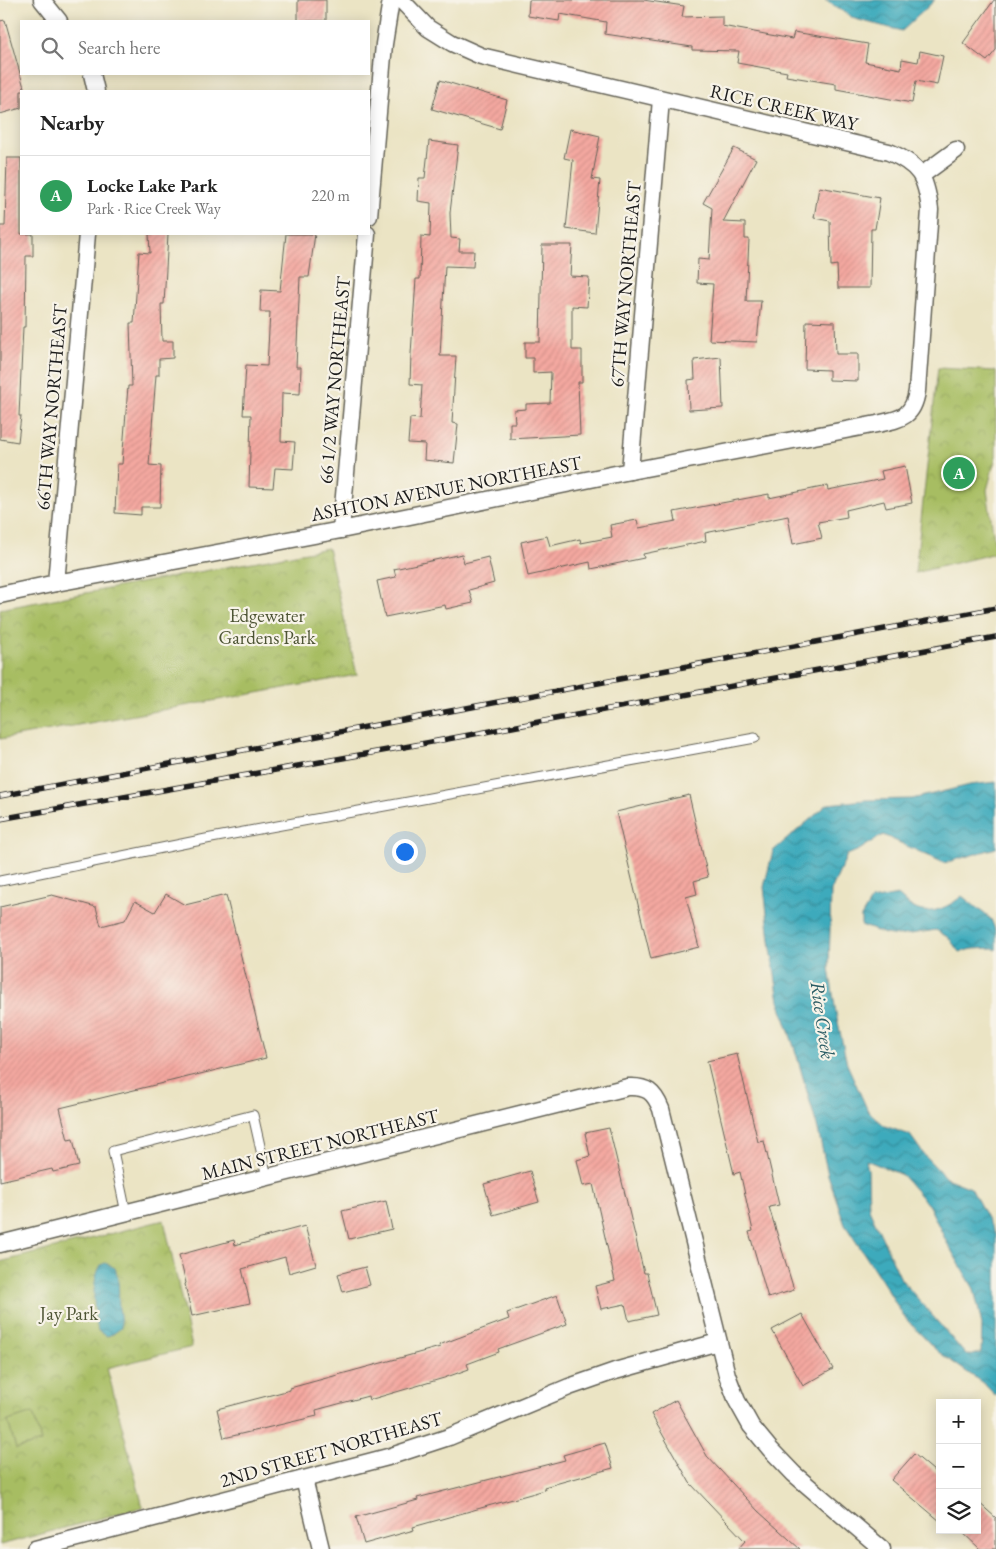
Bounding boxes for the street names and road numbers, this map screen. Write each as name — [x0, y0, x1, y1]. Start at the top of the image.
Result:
street label: RICE CREEK WAY — [708, 78, 861, 137]
street label: 67TH WAY NORTHEAST — [604, 180, 647, 388]
street label: 66 1/2 WAY NORTHEAST — [313, 275, 356, 485]
street label: 66TH WAY NORTHEAST — [30, 303, 73, 511]
street label: ASHTON AVENUE NORTHEAST — [308, 450, 584, 527]
street label: MAIN STREET NORTHEAST — [199, 1103, 441, 1186]
street label: 2ND STREET NORTHEAST — [217, 1406, 445, 1493]

